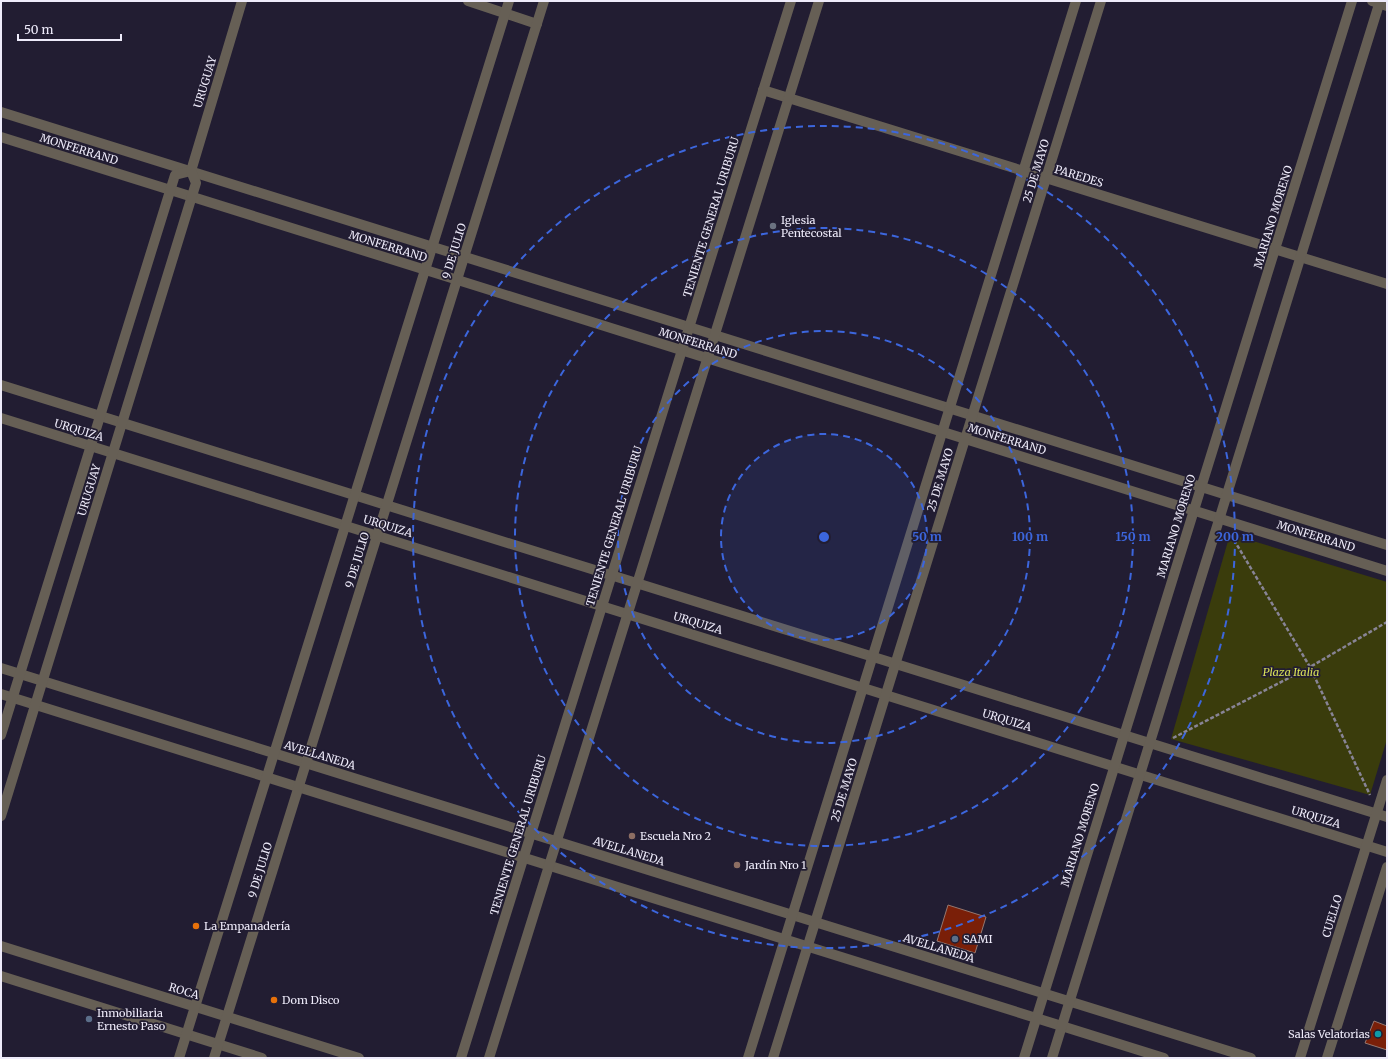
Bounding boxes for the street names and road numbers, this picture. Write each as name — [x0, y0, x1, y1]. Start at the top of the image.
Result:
street label: URUGUAY — [190, 54, 220, 110]
street label: MONFERRAND — [38, 130, 120, 168]
street label: TENIENTE GENERAL URIBURU — [680, 135, 742, 299]
street label: 25 DE MAYO — [1020, 137, 1052, 205]
street label: PAREDES — [1053, 162, 1106, 190]
street label: MARIANO MORENO — [1251, 164, 1295, 270]
street label: 9 DE JULIO — [439, 221, 469, 281]
street label: MONFERRAND — [347, 227, 429, 265]
street label: MONFERRAND — [657, 324, 739, 362]
street label: URQUIZA — [53, 416, 106, 444]
street label: MONFERRAND — [966, 420, 1048, 458]
street label: TENIENTE GENERAL URIBURU — [583, 444, 645, 608]
street label: 25 DE MAYO — [924, 446, 956, 514]
street label: URUGUAY — [74, 462, 104, 518]
street label: MARIANO MORENO — [1154, 473, 1198, 579]
street label: URQUIZA — [362, 512, 415, 540]
street label: MONFERRAND — [1275, 517, 1357, 555]
street label: 9 DE JULIO — [342, 530, 372, 590]
street label: URQUIZA — [672, 609, 725, 637]
street label: URQUIZA — [981, 706, 1034, 734]
street label: AVELLANEDA — [282, 737, 358, 773]
street label: TENIENTE GENERAL URIBURU — [487, 753, 549, 917]
street label: 25 DE MAYO — [828, 756, 860, 824]
street label: MARIANO MORENO — [1058, 782, 1102, 888]
street label: URQUIZA — [1290, 803, 1343, 831]
street label: AVELLANEDA — [591, 833, 667, 869]
street label: 9 DE JULIO — [245, 840, 275, 900]
street label: CUELLO — [1319, 893, 1345, 939]
street label: AVELLANEDA — [901, 930, 977, 966]
street label: ROCA — [167, 980, 201, 1002]

